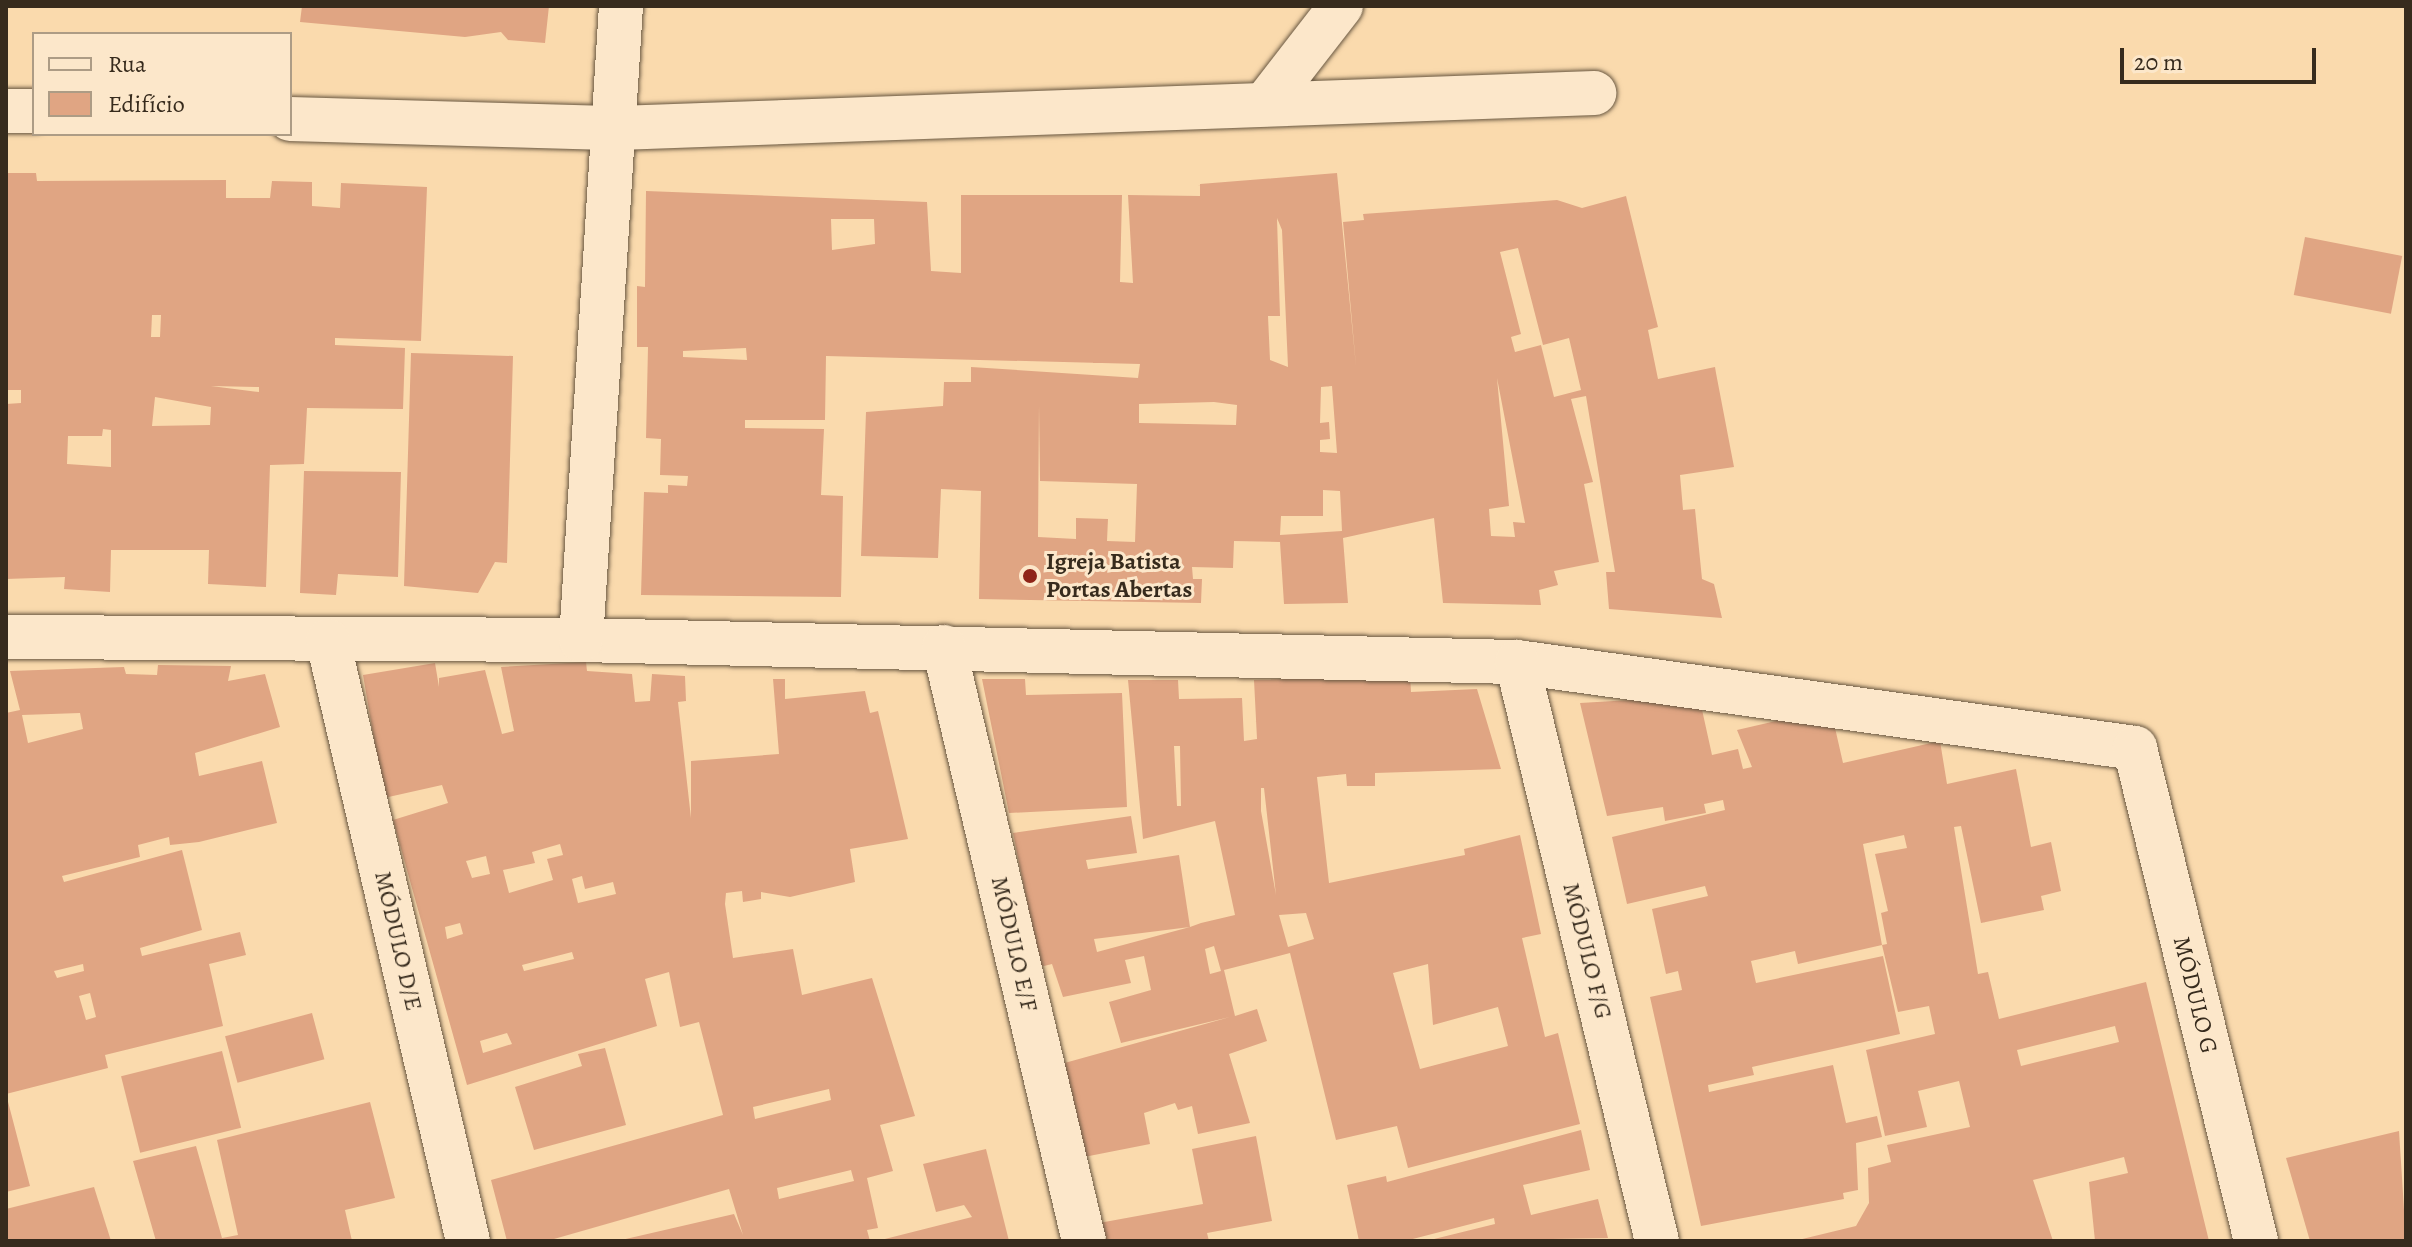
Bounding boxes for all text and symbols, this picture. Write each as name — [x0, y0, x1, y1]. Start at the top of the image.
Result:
legend — [32, 32, 292, 136]
scale bar — [2124, 32, 2320, 82]
text: 20 m — [2134, 46, 2183, 78]
text: Rua — [108, 48, 146, 80]
text: Edifício — [108, 88, 185, 120]
place label: Igreja Batista Portas Abertas — [1046, 548, 1192, 604]
marker: Igreja Batista Portas Abertas — [1021, 567, 1039, 585]
street label: MÓDULO D/E — [368, 868, 428, 1014]
street label: MÓDULO E/F — [984, 874, 1044, 1014]
street label: MÓDULO F/G — [1556, 880, 1618, 1022]
street label: MÓDULO G — [2167, 934, 2223, 1056]

